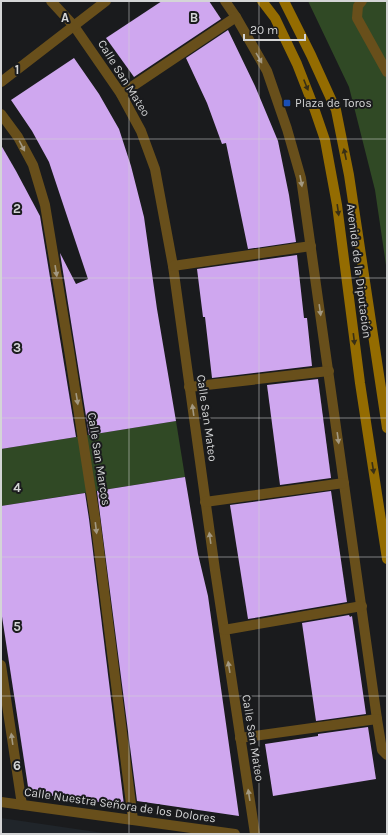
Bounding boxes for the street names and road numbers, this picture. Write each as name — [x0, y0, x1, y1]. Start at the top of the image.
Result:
street label: Calle San Mateo — [95, 37, 153, 119]
street label: Avenida de la Diputación — [344, 203, 374, 339]
street label: Calle San Mateo — [194, 374, 220, 462]
street label: Calle San Marcos — [85, 412, 113, 506]
street label: Calle San Mateo — [239, 694, 267, 782]
street label: Calle Nuestra Señora de los Dolores — [23, 785, 217, 825]

